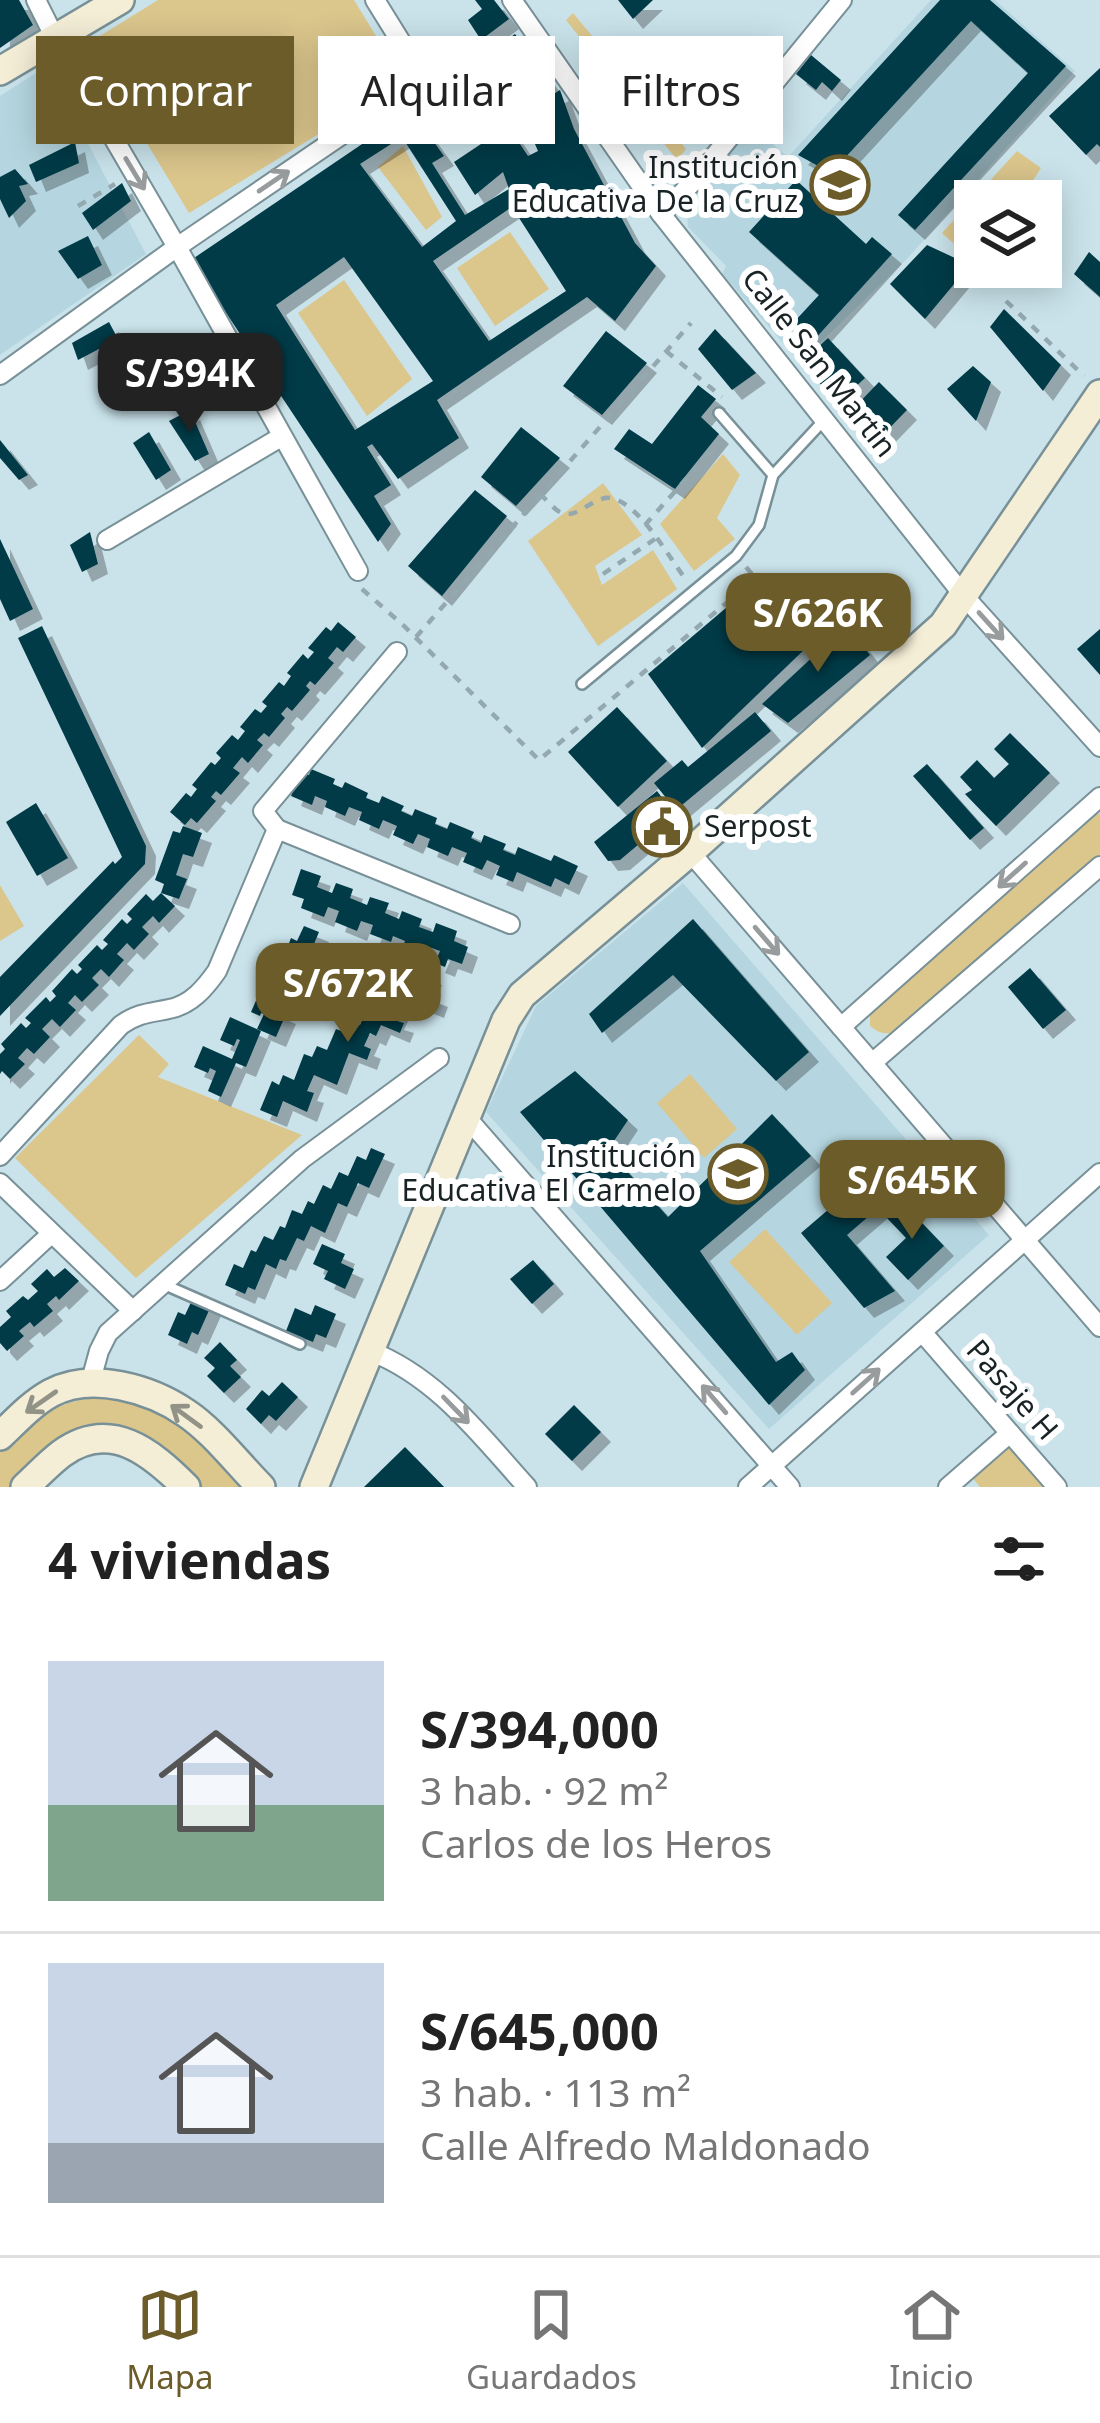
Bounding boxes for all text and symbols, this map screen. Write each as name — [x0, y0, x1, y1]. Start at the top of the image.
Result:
chip: Comprar — [36, 36, 294, 144]
chip: Alquilar — [318, 36, 555, 144]
chip: Filtros — [579, 36, 783, 144]
place label: Institución Educativa De la Cruz — [512, 146, 798, 221]
school or university icon: Institución Educativa De la Cruz — [809, 154, 871, 216]
one-way arrow — [124, 156, 148, 191]
one-way arrow — [257, 169, 291, 194]
map controls — [954, 180, 1062, 288]
button: layers — [954, 180, 1062, 288]
street label: Calle San Martin — [733, 259, 907, 465]
pin: S/394K — [92, 333, 288, 435]
text: S/394K — [125, 345, 255, 398]
pin: S/626K — [720, 573, 916, 675]
text: S/626K — [753, 585, 883, 638]
one-way arrow — [977, 610, 1004, 641]
public building icon: Serpost — [631, 796, 693, 858]
place label: Serpost — [704, 805, 812, 846]
one-way arrow — [998, 861, 1028, 888]
one-way arrow — [753, 925, 780, 956]
pin: S/672K — [250, 943, 446, 1045]
text: S/672K — [283, 955, 413, 1008]
place label: Institución Educativa El Carmelo — [401, 1135, 696, 1210]
pin: S/645K — [814, 1140, 1010, 1242]
school or university icon: Institución Educativa El Carmelo — [707, 1143, 769, 1205]
text: S/645K — [847, 1152, 977, 1205]
street label: Pasaje H — [958, 1330, 1068, 1448]
one-way arrow — [851, 1368, 881, 1395]
one-way arrow — [700, 1384, 728, 1415]
one-way arrow — [25, 1389, 58, 1414]
one-way arrow — [441, 1395, 470, 1424]
one-way arrow — [170, 1404, 203, 1429]
text: 4 viviendas — [48, 1524, 331, 1594]
icon: filters — [986, 1526, 1052, 1592]
text: S/394,000 — [420, 1693, 659, 1763]
icon: home — [144, 1709, 288, 1853]
text: 3 hab. · 92 m² — [420, 1763, 668, 1816]
text: Carlos de los Heros — [420, 1816, 772, 1869]
text: S/645,000 — [420, 1995, 659, 2065]
icon: home — [144, 2011, 288, 2155]
text: 3 hab. · 113 m² — [420, 2065, 691, 2118]
text: Calle Alfredo Maldonado — [420, 2118, 871, 2171]
tab: Mapa — [126, 2282, 214, 2399]
tab: Guardados — [466, 2282, 637, 2399]
tab: Inicio — [889, 2282, 974, 2399]

